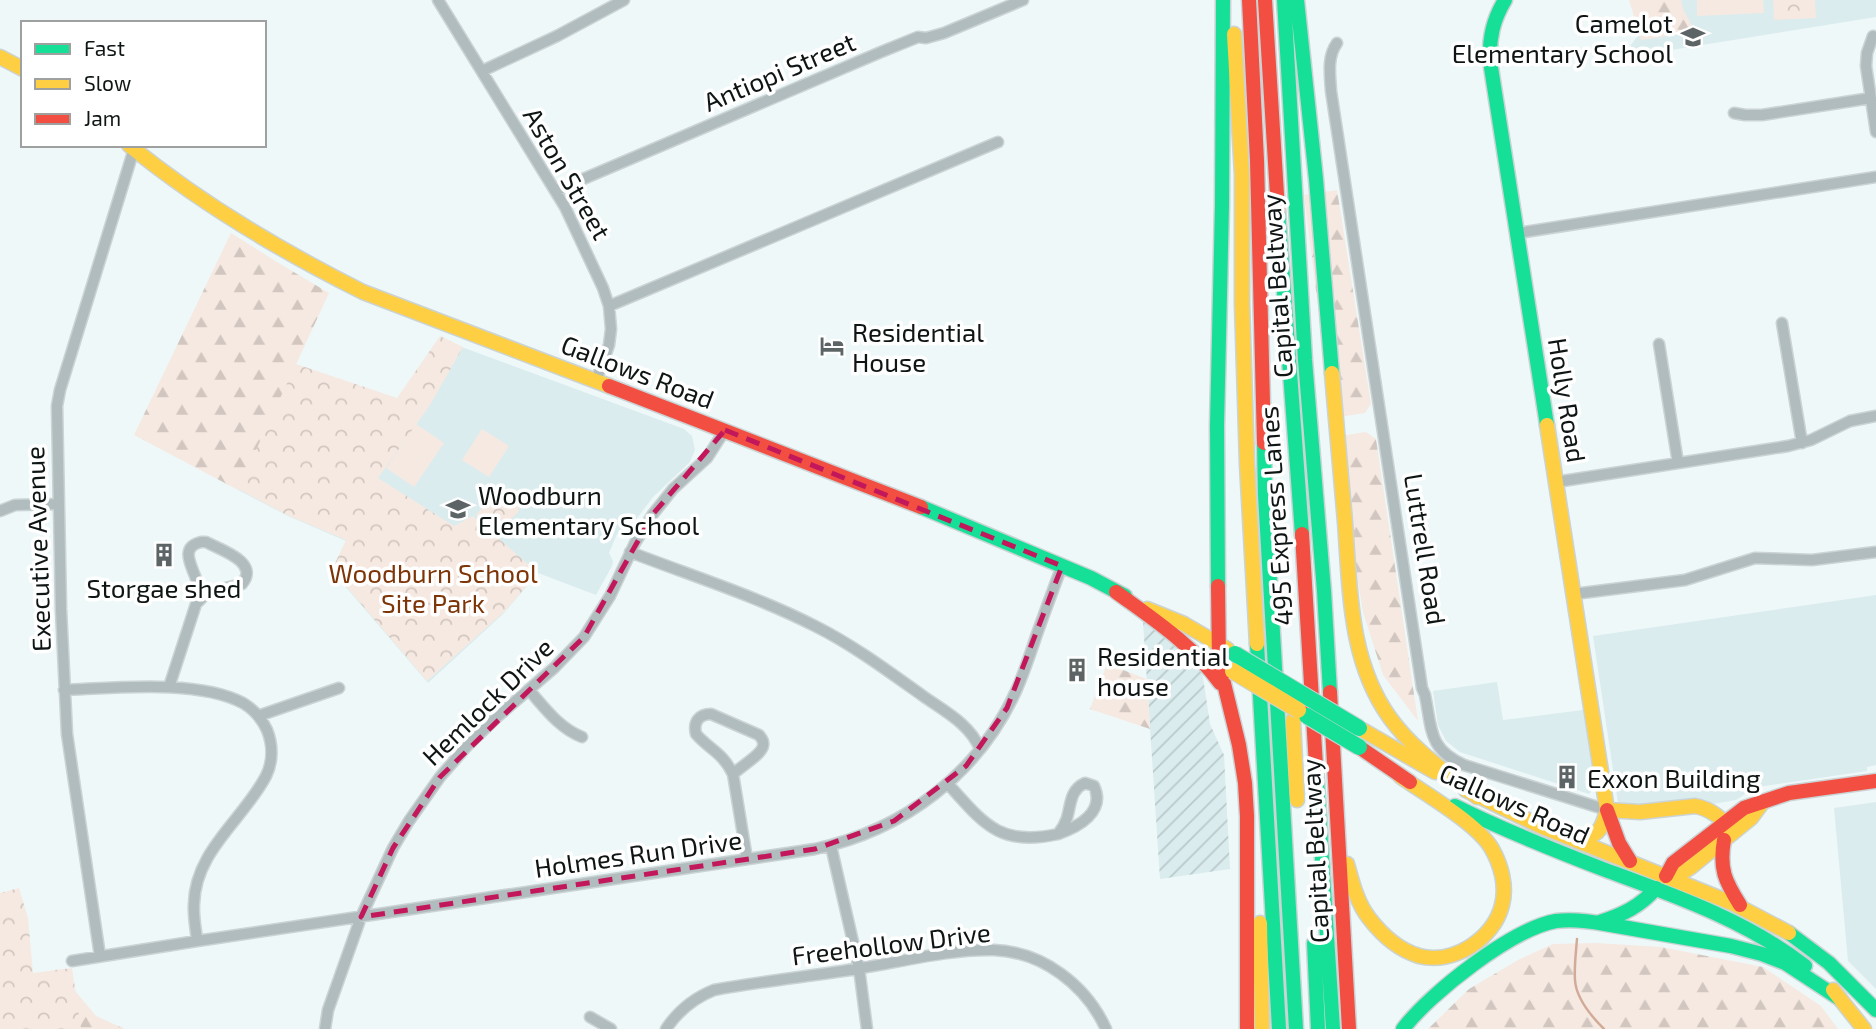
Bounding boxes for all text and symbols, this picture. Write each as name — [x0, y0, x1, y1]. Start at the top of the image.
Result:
place label: Camelot Elementary School — [1452, 7, 1673, 68]
legend — [21, 21, 266, 147]
school or university icon: Camelot Elementary School — [1679, 23, 1707, 51]
street label: Antiopi Street — [698, 25, 860, 117]
text: Fast — [84, 35, 125, 60]
text: Slow — [84, 70, 131, 95]
street label: Aston Street — [518, 102, 618, 245]
text: Jam — [84, 105, 121, 130]
street label: Capital Beltway — [1254, 193, 1298, 379]
place label: Residential House — [852, 316, 984, 377]
street label: Gallows Road — [557, 328, 719, 414]
hotel icon: Residential House — [818, 332, 846, 360]
street label: Holly Road — [1543, 335, 1593, 465]
street label: 495 Express Lanes — [1252, 405, 1298, 627]
street label: Executive Avenue — [18, 446, 56, 652]
street label: Luttrell Road — [1399, 471, 1453, 627]
place label: Woodburn Elementary School — [478, 479, 700, 540]
school or university icon: Woodburn Elementary School — [444, 495, 472, 523]
building icon: Storgae shed — [150, 541, 178, 569]
park label: Woodburn School Site Park — [328, 557, 538, 618]
place label: Storgae shed — [86, 572, 242, 603]
street label: Hemlock Drive — [415, 631, 559, 771]
place label: Residential house — [1097, 640, 1229, 701]
building icon: Residential house — [1063, 656, 1091, 684]
street label: Gallows Road — [1435, 756, 1595, 850]
street label: Capital Beltway — [1294, 758, 1334, 944]
place label: Exxon Building — [1587, 762, 1760, 793]
building icon: Exxon Building — [1553, 763, 1581, 791]
street label: Holmes Run Drive — [532, 823, 744, 883]
street label: Freehollow Drive — [790, 915, 992, 971]

